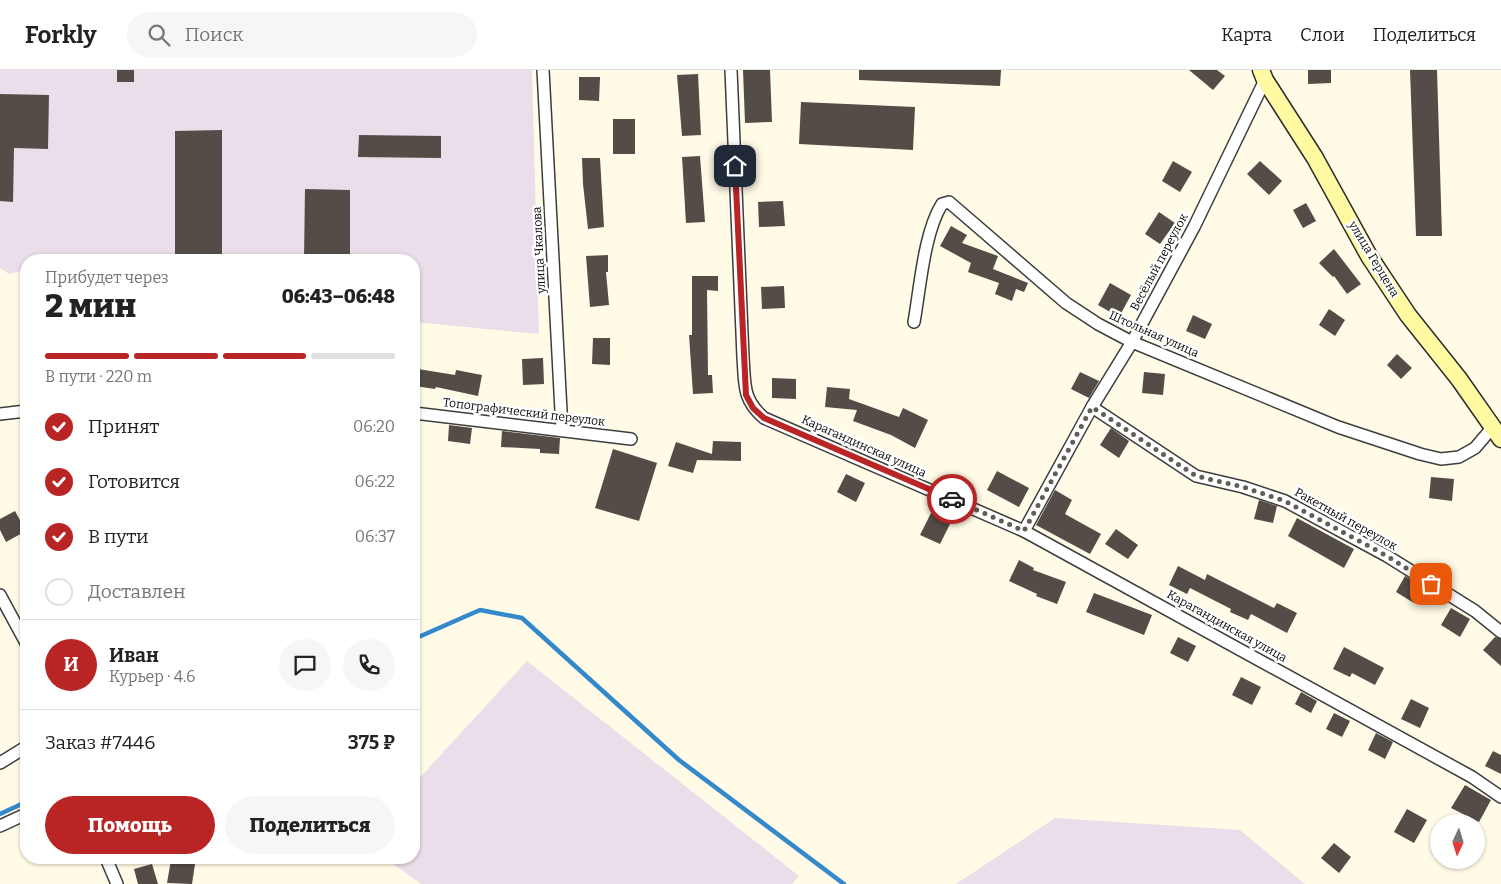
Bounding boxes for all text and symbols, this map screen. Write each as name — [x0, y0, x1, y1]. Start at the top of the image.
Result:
search box — [127, 12, 477, 57]
text: Forkly — [25, 21, 97, 49]
icon: search — [145, 21, 173, 49]
text: Поиск — [185, 23, 243, 46]
text: Карта — [1221, 24, 1272, 46]
text: Слои — [1300, 24, 1345, 46]
text: Поделиться — [1373, 24, 1476, 46]
pin — [714, 145, 756, 187]
icon: home — [721, 152, 749, 180]
street label: улица Чкалова — [530, 206, 548, 295]
street label: Весёлый переулок — [1127, 211, 1191, 313]
street label: улица Герцена — [1345, 218, 1402, 300]
text: Прибудет через — [45, 268, 169, 287]
text: 06:43–06:48 — [282, 285, 395, 308]
text: 2 мин — [45, 287, 136, 325]
street label: Штольная улица — [1107, 308, 1201, 360]
text: В пути · 220 m — [45, 367, 152, 386]
street label: Топографический переулок — [442, 395, 606, 429]
street label: Карагандинская улица — [800, 412, 929, 480]
icon: check — [45, 413, 73, 441]
text: Принят — [88, 415, 159, 438]
text: 06:20 — [353, 417, 395, 436]
icon: check — [45, 468, 73, 496]
text: Готовится — [88, 470, 180, 493]
text: 06:22 — [355, 472, 395, 491]
courier — [927, 474, 977, 524]
icon: car — [938, 485, 966, 513]
street label: Ракетный переулок — [1292, 485, 1400, 553]
icon: check — [45, 523, 73, 551]
text: В пути — [88, 525, 149, 548]
text: 06:37 — [355, 527, 395, 546]
pin — [1410, 563, 1452, 605]
icon: bag — [1417, 570, 1445, 598]
text: Доставлен — [88, 580, 186, 603]
street label: Карагандинская улица — [1165, 587, 1290, 665]
button: chat — [279, 639, 331, 691]
button: phone — [343, 639, 395, 691]
text: Иван — [109, 644, 159, 667]
text: И — [63, 653, 79, 676]
text: Курьер · 4.6 — [109, 667, 195, 686]
text: Заказ #7446 — [45, 731, 155, 754]
text: 375 ₽ — [348, 731, 395, 754]
button: Помощь — [45, 796, 215, 854]
button: Поделиться — [225, 796, 395, 854]
north arrow — [1430, 814, 1485, 869]
map controls — [1430, 814, 1485, 869]

